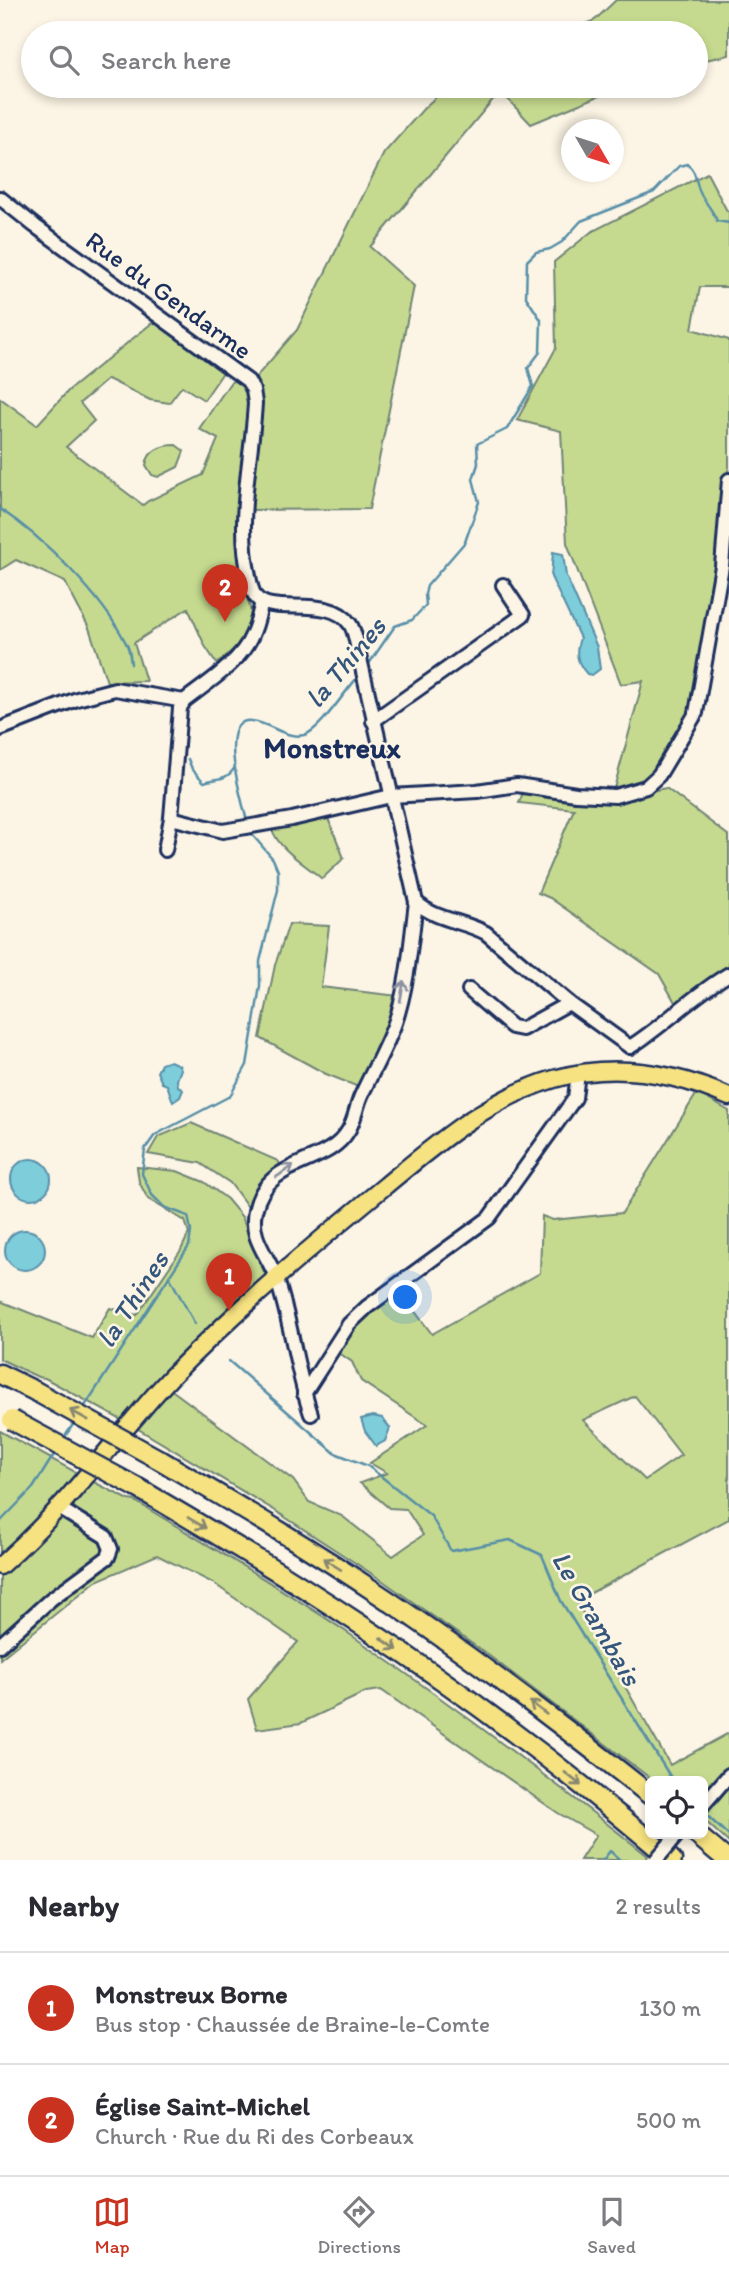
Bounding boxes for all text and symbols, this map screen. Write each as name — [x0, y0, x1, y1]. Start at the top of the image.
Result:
search box — [21, 21, 708, 98]
icon: search — [45, 41, 83, 79]
text: Search here — [101, 44, 231, 76]
north arrow — [561, 119, 624, 182]
street label: Rue du Gendarme — [80, 224, 258, 366]
pin: 2 — [202, 564, 248, 622]
water label: la Thines — [297, 609, 394, 714]
district label: Monstreux — [263, 729, 402, 766]
one-way arrow — [396, 980, 409, 1003]
one-way arrow — [275, 1164, 294, 1178]
water label: la Thines — [88, 1243, 176, 1353]
pin: 1 — [206, 1253, 252, 1311]
your location — [388, 1280, 422, 1314]
one-way arrow — [69, 1408, 89, 1422]
one-way arrow — [186, 1516, 206, 1530]
water label: Le Grambais — [545, 1545, 650, 1693]
one-way arrow — [322, 1557, 342, 1571]
one-way arrow — [379, 1637, 398, 1651]
one-way arrow — [529, 1701, 548, 1716]
one-way arrow — [563, 1771, 581, 1786]
map controls — [645, 1776, 708, 1839]
button: locate — [645, 1776, 708, 1839]
text: Nearby — [28, 1887, 119, 1924]
text: 2 results — [615, 1892, 701, 1920]
text: Monstreux Borne — [95, 1978, 288, 2010]
text: 1 — [46, 1994, 56, 2022]
text: 130 m — [639, 1994, 701, 2022]
text: Bus stop · Chaussée de Braine-le-Comte — [95, 2010, 490, 2038]
text: Église Saint-Michel — [95, 2090, 310, 2122]
text: 2 — [45, 2106, 57, 2134]
text: 500 m — [636, 2106, 701, 2134]
text: Church · Rue du Ri des Corbeaux — [95, 2122, 414, 2150]
tab: Map — [93, 2193, 131, 2258]
tab: Directions — [317, 2193, 401, 2258]
tab: Saved — [587, 2193, 636, 2258]

